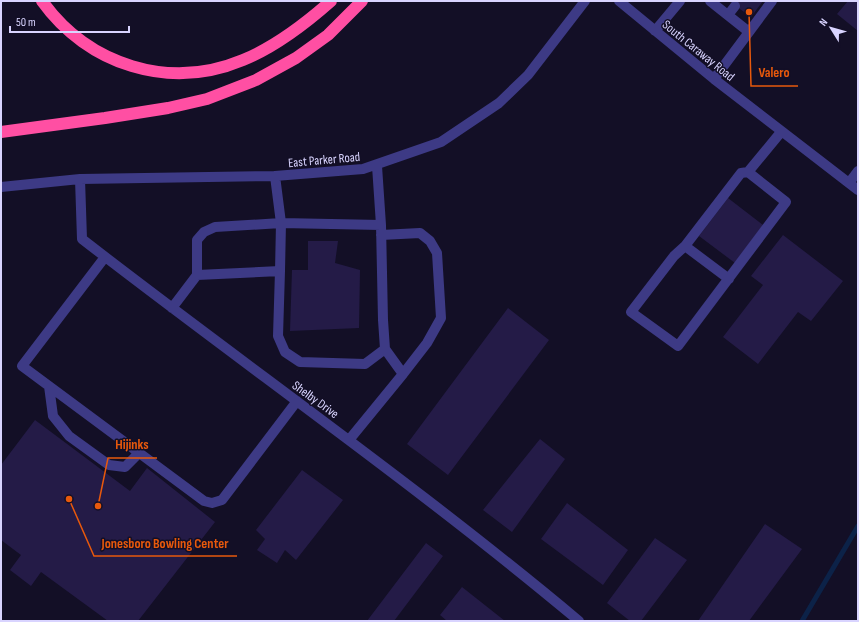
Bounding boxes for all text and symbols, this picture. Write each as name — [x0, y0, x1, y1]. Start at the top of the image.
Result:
scale bar — [10, 8, 129, 34]
north arrow — [811, 8, 851, 48]
text: 50 m — [16, 15, 36, 30]
text: N — [816, 16, 830, 29]
street label: South Caraway Road — [659, 17, 738, 85]
callout: Valero — [751, 60, 798, 86]
text: Valero — [758, 64, 790, 81]
street label: East Parker Road — [287, 149, 361, 171]
street label: Shelby Drive — [289, 378, 342, 422]
callout: Hijinks — [108, 432, 157, 458]
text: Hijinks — [115, 436, 149, 453]
callout: Jonesboro Bowling Center — [94, 530, 237, 556]
text: Jonesboro Bowling Center — [100, 535, 229, 552]

